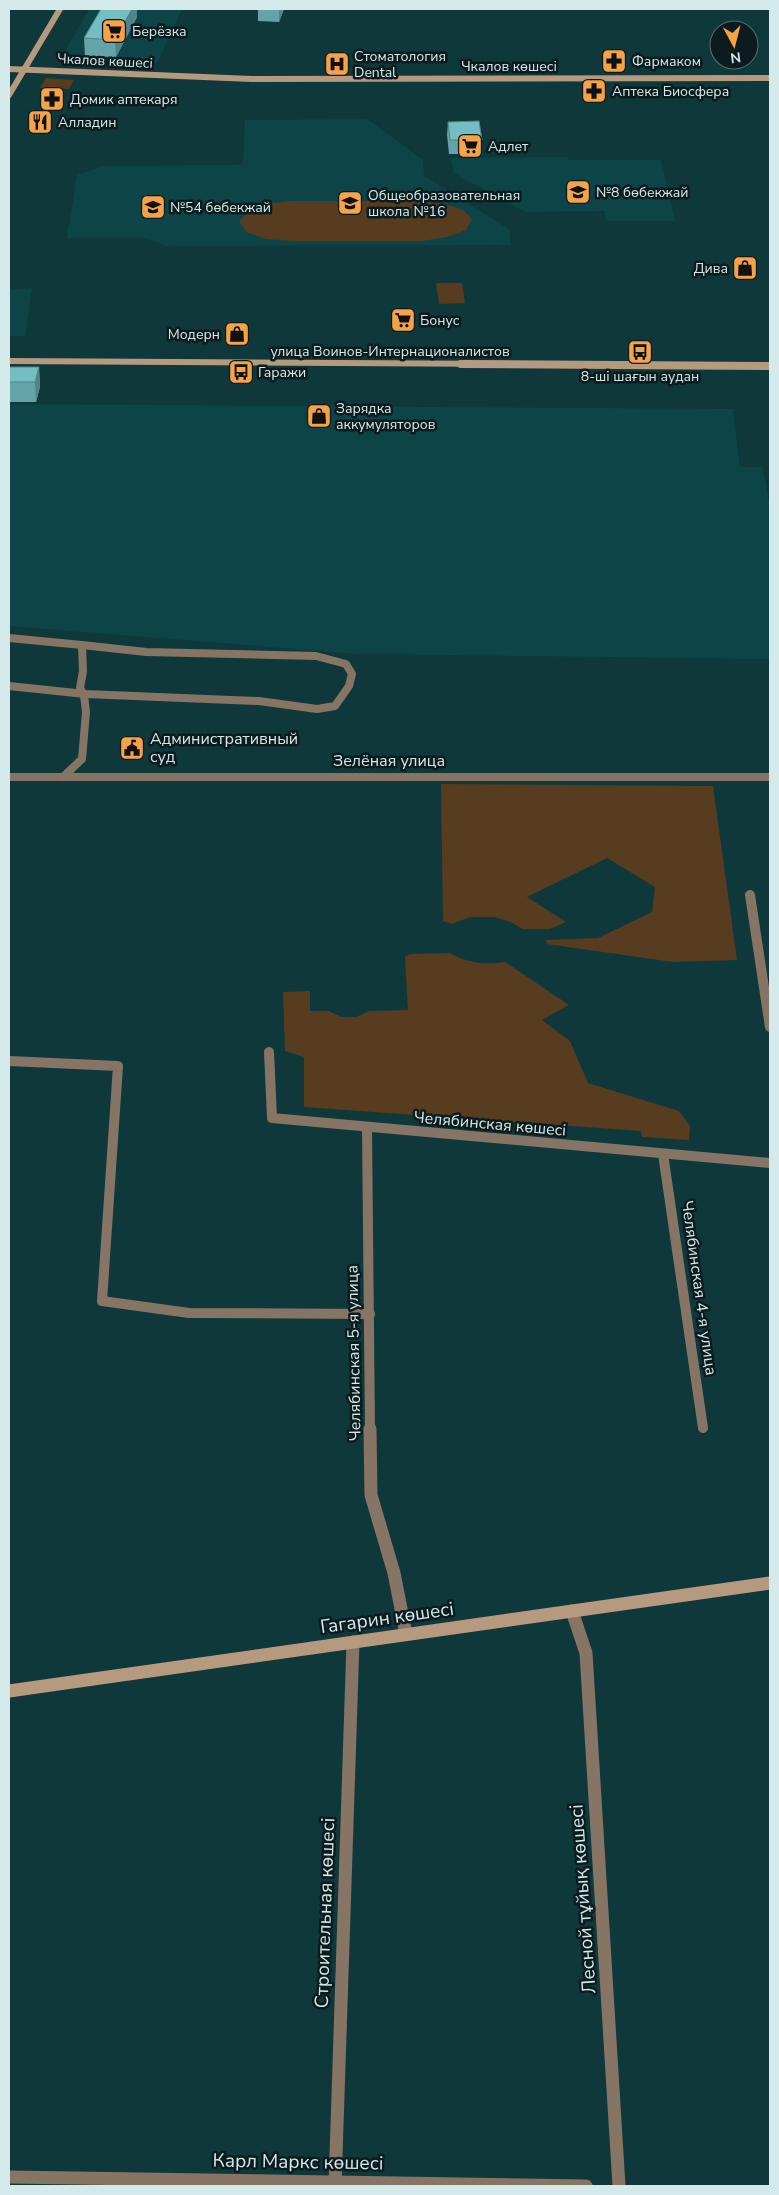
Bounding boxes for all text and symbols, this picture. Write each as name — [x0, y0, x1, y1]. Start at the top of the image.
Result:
supermarket icon: Берёзка — [101, 18, 127, 44]
north arrow — [709, 20, 759, 70]
place label: Берёзка — [132, 22, 187, 41]
place label: Стоматология Dental — [354, 47, 446, 82]
text: N — [729, 47, 742, 67]
pharmacy icon: Фармаком — [601, 48, 627, 74]
street label: Чкалов көшесі — [57, 49, 153, 73]
hospital icon: Стоматология Dental — [324, 51, 350, 77]
place label: Фармаком — [632, 52, 701, 71]
street label: Чкалов көшесі — [461, 57, 557, 76]
pharmacy icon: Аптека Биосфера — [581, 78, 607, 104]
place label: Аптека Биосфера — [612, 82, 729, 101]
pharmacy icon: Домик аптекаря — [39, 86, 65, 112]
place label: Домик аптекаря — [70, 90, 177, 109]
restaurant icon: Алладин — [27, 109, 53, 135]
place label: Алладин — [58, 113, 117, 132]
supermarket icon: Адлет — [457, 133, 483, 159]
place label: Адлет — [488, 137, 529, 156]
school or university icon: №8 бөбекжай — [565, 179, 591, 205]
place label: №8 бөбекжай — [596, 183, 689, 202]
place label: Общеобразовательная школа №16 — [368, 186, 520, 221]
school or university icon: Общеобразовательная школа №16 — [337, 190, 363, 216]
school or university icon: №54 бөбекжай — [140, 194, 166, 220]
place label: №54 бөбекжай — [170, 198, 271, 217]
shop icon: Дива — [732, 255, 758, 281]
place label: Дива — [694, 259, 728, 278]
supermarket icon: Бонус — [390, 307, 416, 333]
place label: Бонус — [420, 311, 460, 330]
shop icon: Модерн — [224, 321, 250, 347]
place label: Модерн — [168, 325, 220, 344]
bus stop icon: 8-ші шағын аудан — [627, 339, 653, 365]
street label: улица Воинов-Интернационалистов — [270, 342, 510, 361]
bus stop icon: Гаражи — [228, 359, 254, 385]
place label: Гаражи — [258, 363, 306, 382]
place label: 8-ші шағын аудан — [581, 367, 699, 386]
place label: Зарядка аккумуляторов — [336, 399, 436, 434]
shop icon: Зарядка аккумуляторов — [306, 403, 332, 429]
place label: Административный суд — [150, 728, 298, 768]
public building icon: Административный суд — [119, 735, 145, 761]
street label: Зелёная улица — [333, 750, 445, 772]
street label: Челябинская көшесі — [413, 1106, 567, 1142]
street label: Челябинская 4-я улица — [676, 1199, 722, 1377]
street label: Челябинская 5-я улица — [341, 1265, 367, 1441]
street label: Гагарин көшесі — [319, 1596, 455, 1640]
street label: Лесной тұйық көшесі — [563, 1803, 603, 1995]
street label: Строительная көшесі — [309, 1817, 341, 2009]
street label: Карл Маркс көшесі — [212, 2148, 384, 2176]

